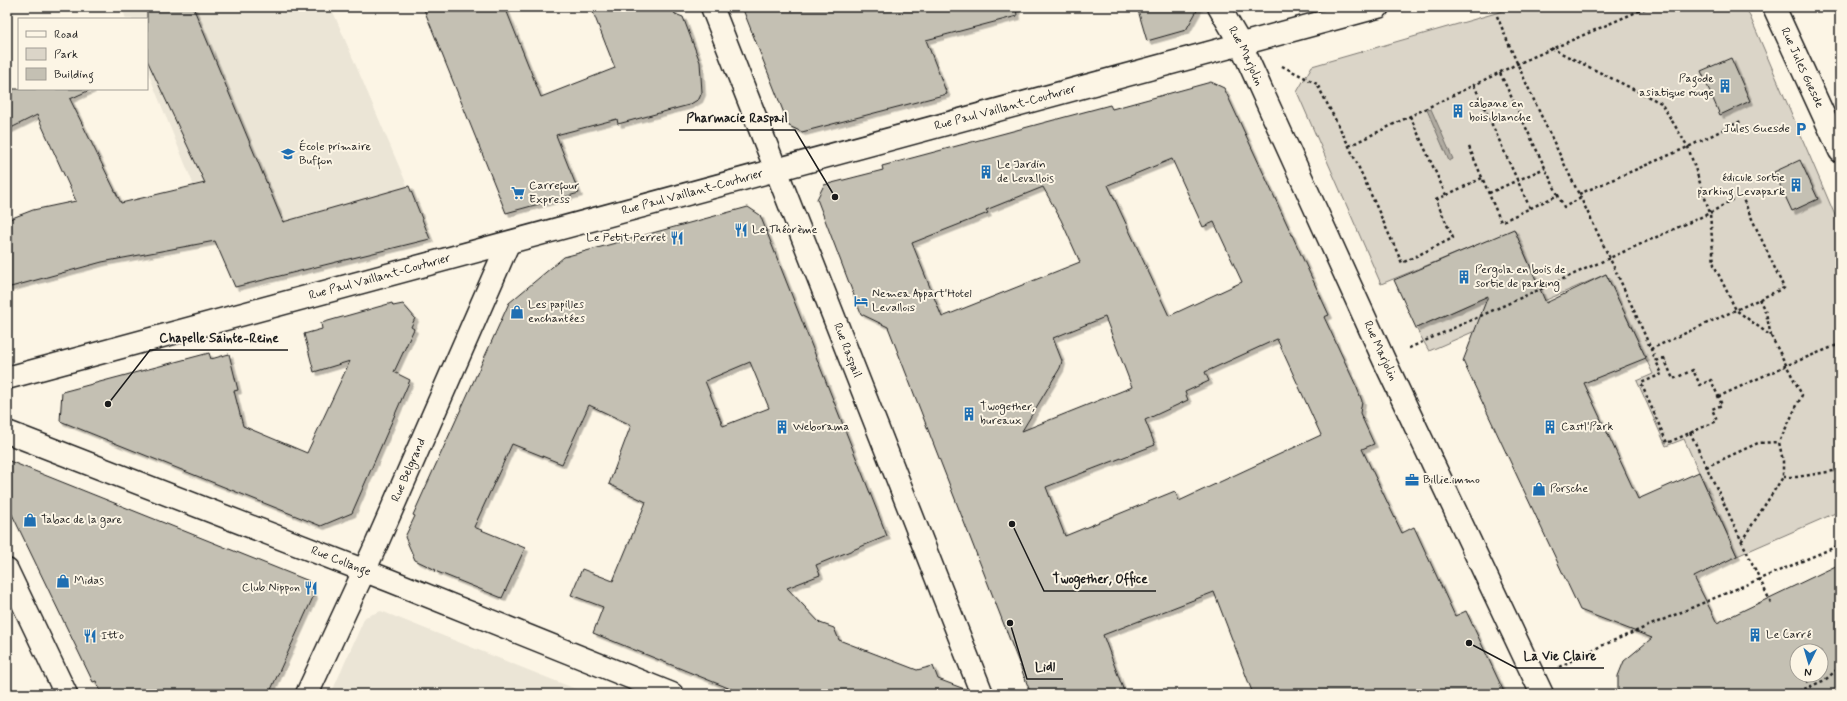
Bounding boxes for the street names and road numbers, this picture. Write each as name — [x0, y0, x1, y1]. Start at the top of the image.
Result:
street label: Rue Marjolin — [1224, 24, 1267, 89]
street label: Rue Jules Guesde — [1777, 25, 1827, 111]
street label: Rue Paul Vaillant-Couturier — [933, 81, 1078, 135]
street label: Rue Paul Vaillant-Couturier — [620, 166, 765, 219]
street label: Rue Paul Vaillant-Couturier — [307, 250, 452, 304]
street label: Rue Marjolin — [1359, 318, 1401, 384]
street label: Rue Raspail — [829, 321, 865, 380]
street label: Rue Belgrand — [388, 436, 430, 504]
street label: Rue Collange — [309, 543, 373, 580]

